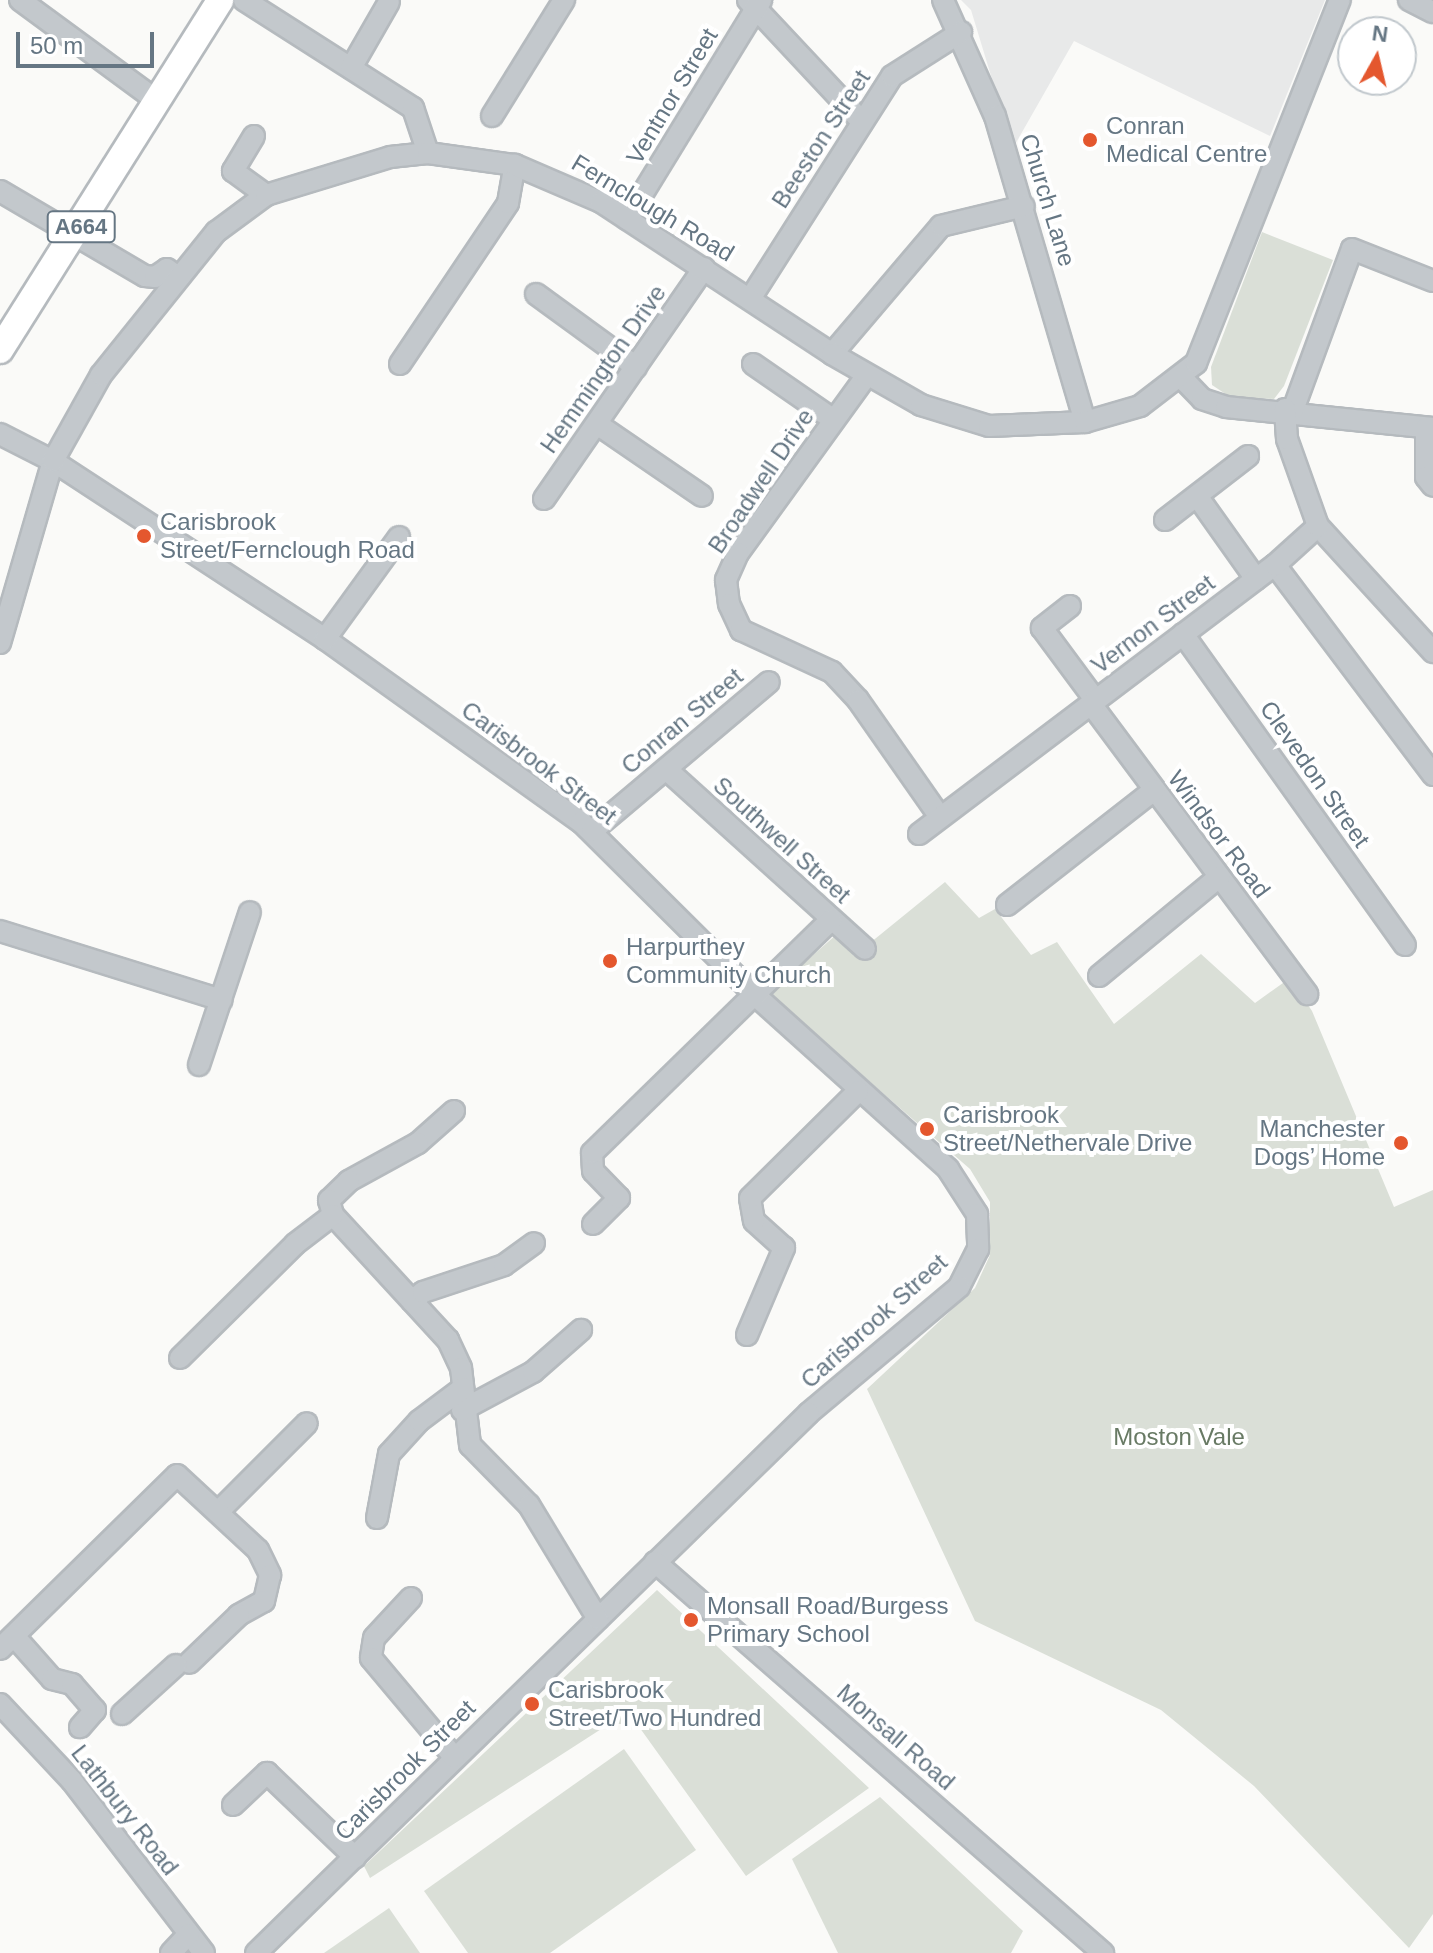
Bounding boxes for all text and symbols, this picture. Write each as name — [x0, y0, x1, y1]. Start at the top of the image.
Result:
scale bar — [20, 16, 158, 66]
north arrow — [1337, 16, 1417, 96]
text: N — [1371, 20, 1390, 47]
street label: Ventnor Street — [620, 23, 724, 169]
text: 50 m — [30, 32, 83, 59]
street label: Beeston Street — [766, 65, 876, 213]
place label: Conran Medical Centre — [1106, 112, 1267, 168]
street label: Church Lane — [1014, 130, 1082, 270]
marker: Conran Medical Centre — [1081, 131, 1099, 149]
street label: Fernclough Road — [567, 148, 739, 268]
road number: A664 — [45, 209, 117, 245]
street label: Hemmington Drive — [534, 279, 672, 459]
street label: Broadwell Drive — [702, 403, 820, 559]
place label: Carisbrook Street/Fernclough Road — [160, 508, 415, 564]
marker: Carisbrook Street/Fernclough Road — [135, 527, 153, 545]
street label: Vernon Street — [1086, 568, 1220, 680]
street label: Conran Street — [616, 662, 748, 780]
street label: Carisbrook Street — [456, 695, 622, 831]
street label: Clevedon Street — [1254, 695, 1376, 853]
street label: Windsor Road — [1162, 765, 1276, 903]
street label: Southwell Street — [707, 771, 857, 909]
place label: Harpurthey Community Church — [626, 933, 831, 989]
marker: Harpurthey Community Church — [601, 952, 619, 970]
place label: Carisbrook Street/Nethervale Drive — [943, 1101, 1192, 1157]
place label: Manchester Dogs’ Home — [1253, 1115, 1385, 1171]
marker: Carisbrook Street/Nethervale Drive — [918, 1120, 936, 1138]
marker: Manchester Dogs’ Home — [1392, 1134, 1410, 1152]
street label: Carisbrook Street — [795, 1248, 953, 1394]
park label: Moston Vale — [1113, 1423, 1245, 1451]
place label: Monsall Road/Burgess Primary School — [707, 1592, 948, 1648]
marker: Monsall Road/Burgess Primary School — [682, 1611, 700, 1629]
place label: Carisbrook Street/Two Hundred — [548, 1676, 761, 1732]
street label: Monsall Road — [831, 1678, 961, 1796]
street label: Carisbrook Street — [329, 1694, 481, 1846]
marker: Carisbrook Street/Two Hundred — [523, 1695, 541, 1713]
street label: Lathbury Road — [65, 1739, 185, 1881]

